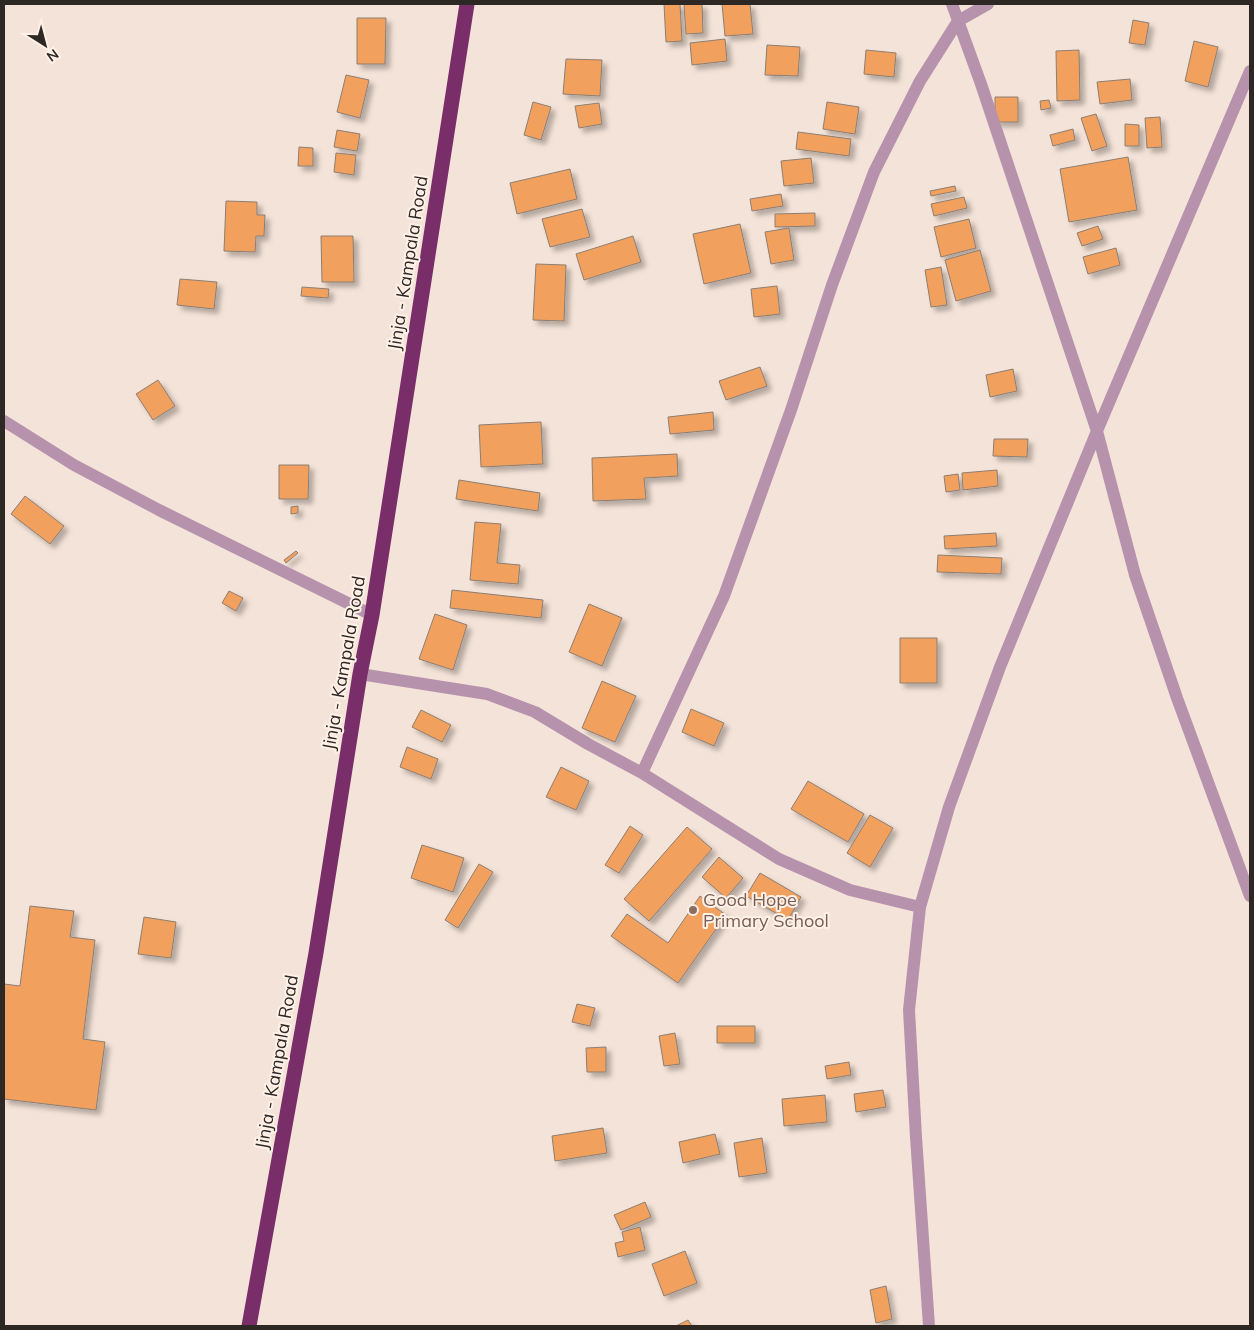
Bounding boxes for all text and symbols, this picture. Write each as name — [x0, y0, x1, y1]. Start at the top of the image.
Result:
north arrow — [20, 20, 70, 70]
text: N — [43, 45, 62, 66]
street label: Jinja - Kampala Road — [382, 174, 433, 352]
street label: Jinja - Kampala Road — [317, 574, 370, 752]
place label: Good Hope Primary School — [703, 888, 829, 932]
marker: Good Hope Primary School — [687, 904, 699, 916]
street label: Jinja - Kampala Road — [250, 973, 303, 1151]

